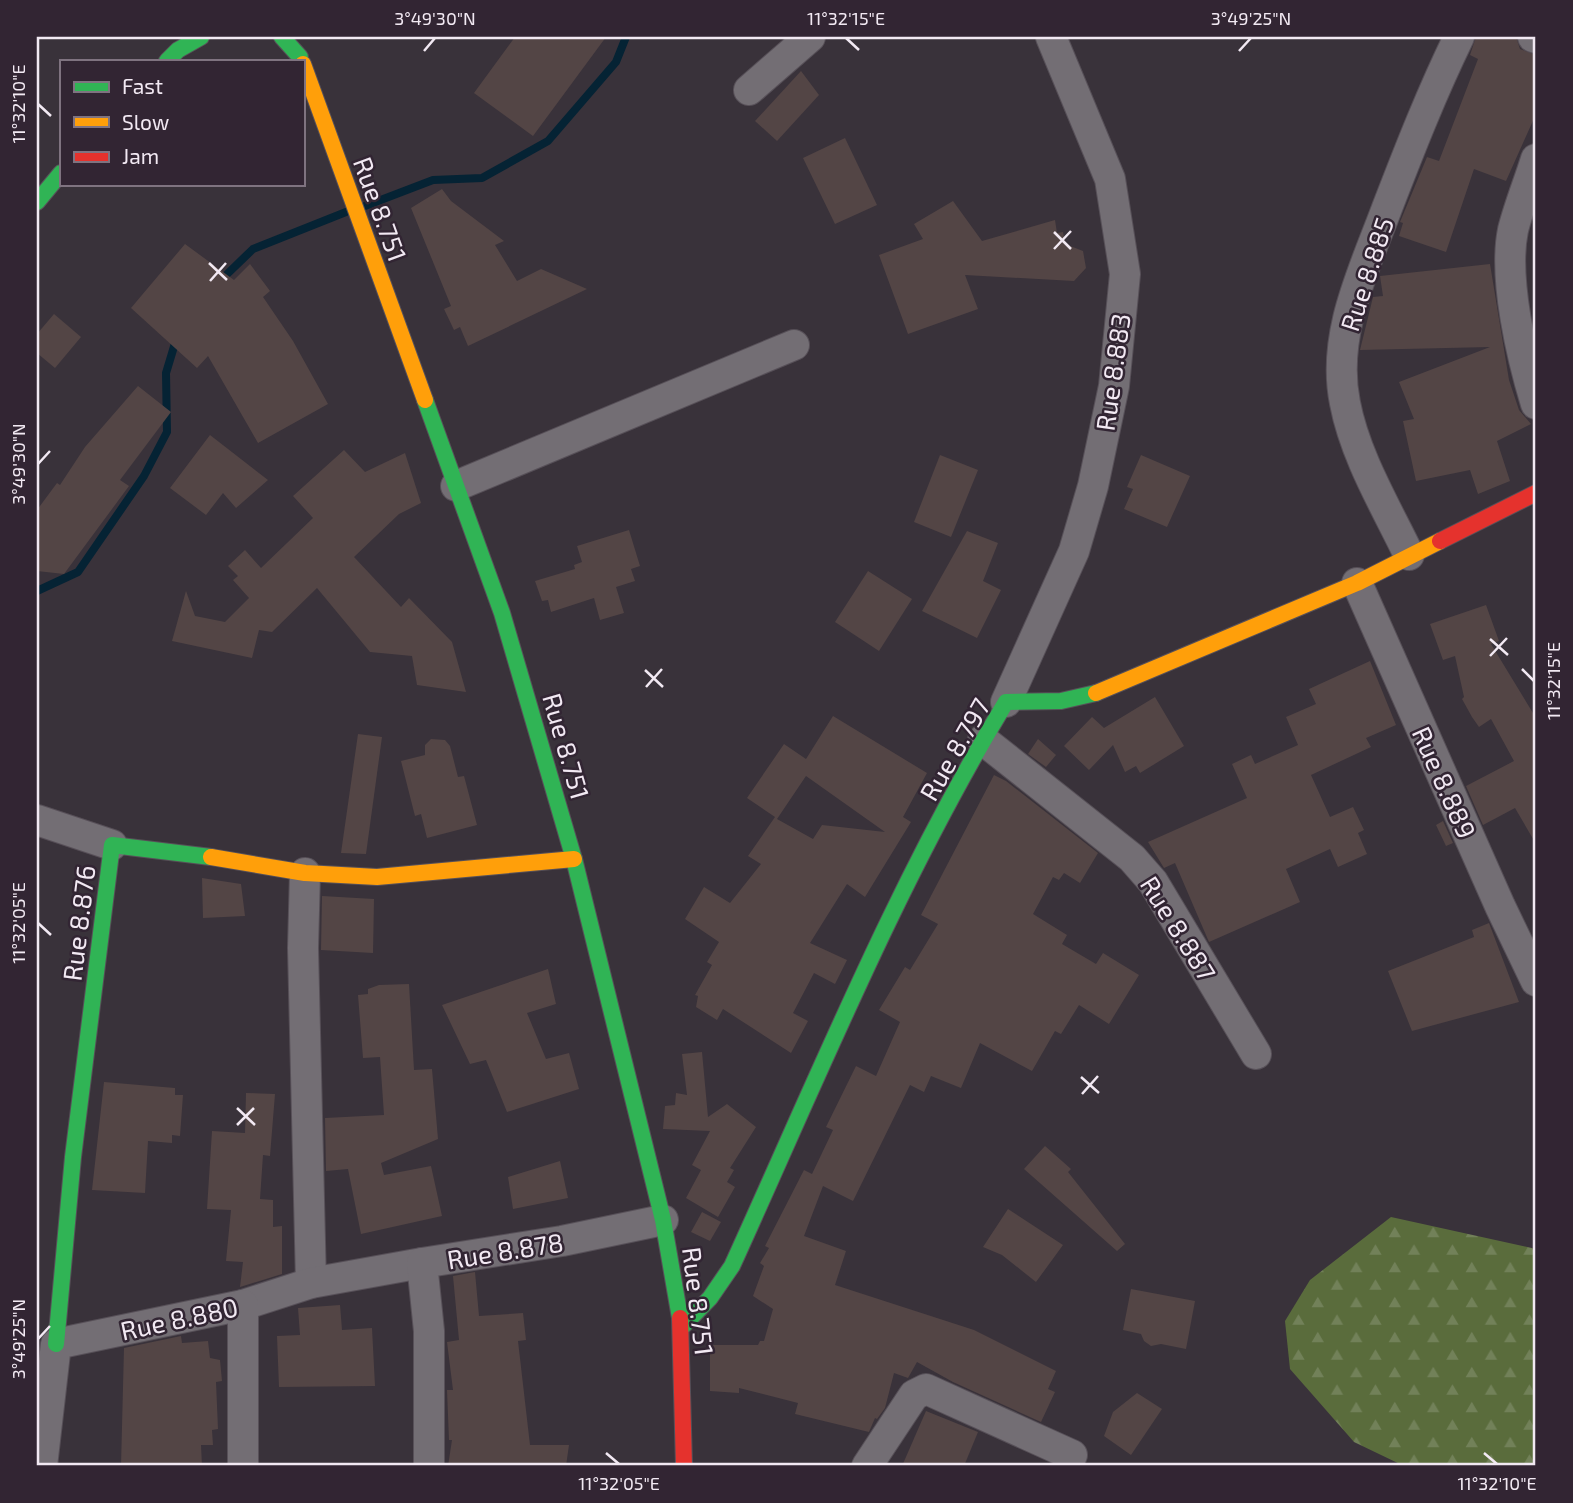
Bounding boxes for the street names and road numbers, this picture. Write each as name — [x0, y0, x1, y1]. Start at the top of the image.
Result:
street label: Rue 8.751 — [348, 152, 414, 266]
street label: Rue 8.885 — [1333, 213, 1399, 335]
street label: Rue 8.883 — [1088, 311, 1136, 433]
street label: Rue 8.751 — [537, 689, 597, 803]
street label: Rue 8.797 — [912, 692, 996, 806]
street label: Rue 8.889 — [1407, 721, 1483, 843]
street label: Rue 8.876 — [56, 863, 100, 983]
street label: Rue 8.887 — [1135, 870, 1223, 986]
street label: Rue 8.878 — [445, 1226, 565, 1274]
street label: Rue 8.751 — [677, 1245, 721, 1357]
street label: Rue 8.880 — [117, 1290, 241, 1346]

